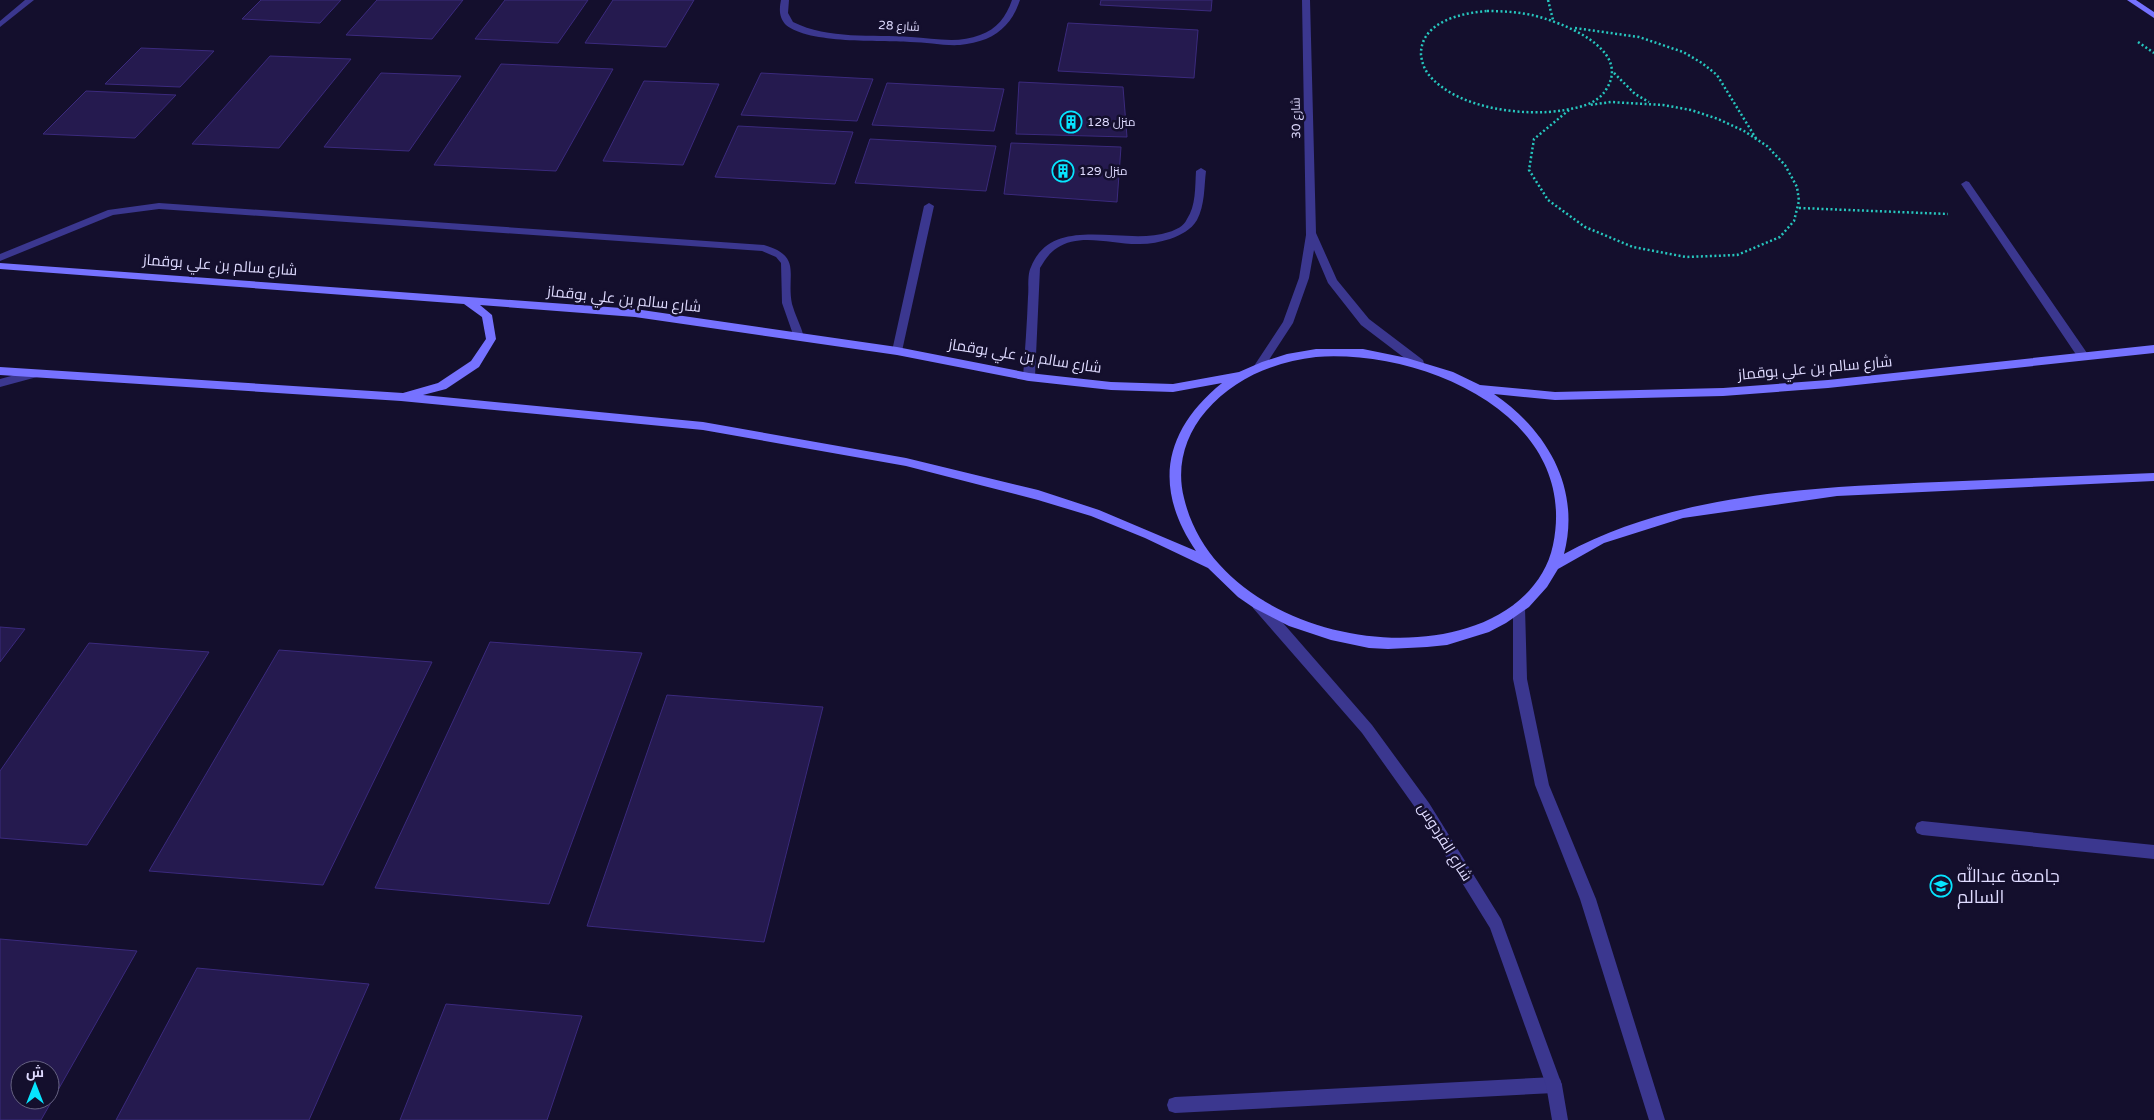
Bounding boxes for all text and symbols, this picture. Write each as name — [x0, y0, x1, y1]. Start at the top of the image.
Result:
street label: شارع 28 — [878, 18, 920, 35]
street label: شارع 30 — [1289, 97, 1304, 139]
building icon: منزل 128 — [1059, 110, 1083, 134]
place label: منزل 128 — [1087, 115, 1136, 129]
building icon: منزل 129 — [1051, 159, 1075, 183]
place label: منزل 129 — [1079, 164, 1128, 178]
street label: شارع سالم بن علي بوقماز — [141, 251, 298, 282]
street label: شارع سالم بن علي بوقماز — [545, 282, 702, 319]
street label: شارع سالم بن علي بوقماز — [946, 335, 1103, 380]
street label: شارع سالم بن علي بوقماز — [1736, 352, 1893, 387]
street label: شارع الفردوس — [1412, 800, 1476, 885]
place label: جامعة عبدالله السالم — [1957, 864, 2060, 909]
school or university icon: جامعة عبدالله السالم — [1929, 874, 1953, 898]
north arrow — [10, 1060, 60, 1110]
text: ش — [26, 1064, 44, 1081]

